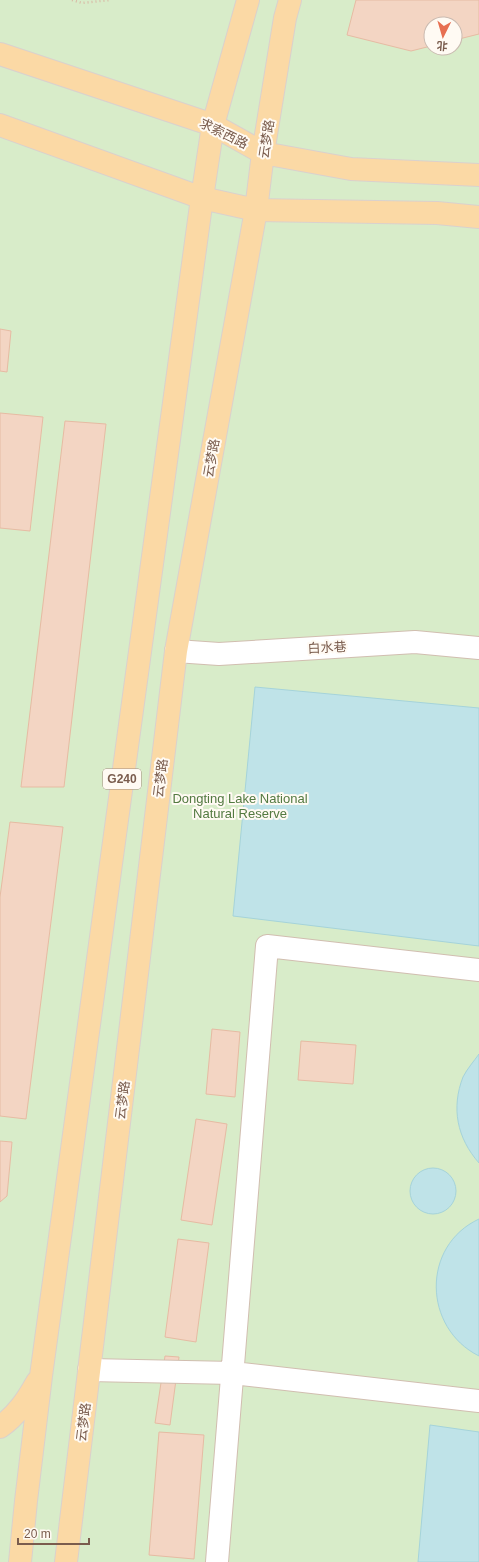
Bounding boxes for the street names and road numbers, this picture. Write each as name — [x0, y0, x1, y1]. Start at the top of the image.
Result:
street label: 求索西路 — [197, 115, 250, 152]
street label: 云梦路 — [256, 119, 277, 160]
street label: 云梦路 — [201, 438, 222, 479]
street label: 白水巷 — [307, 639, 347, 656]
street label: 云梦路 — [151, 758, 170, 798]
road number: G240 — [103, 769, 141, 789]
street label: 云梦路 — [113, 1080, 132, 1120]
street label: 云梦路 — [74, 1402, 93, 1442]

